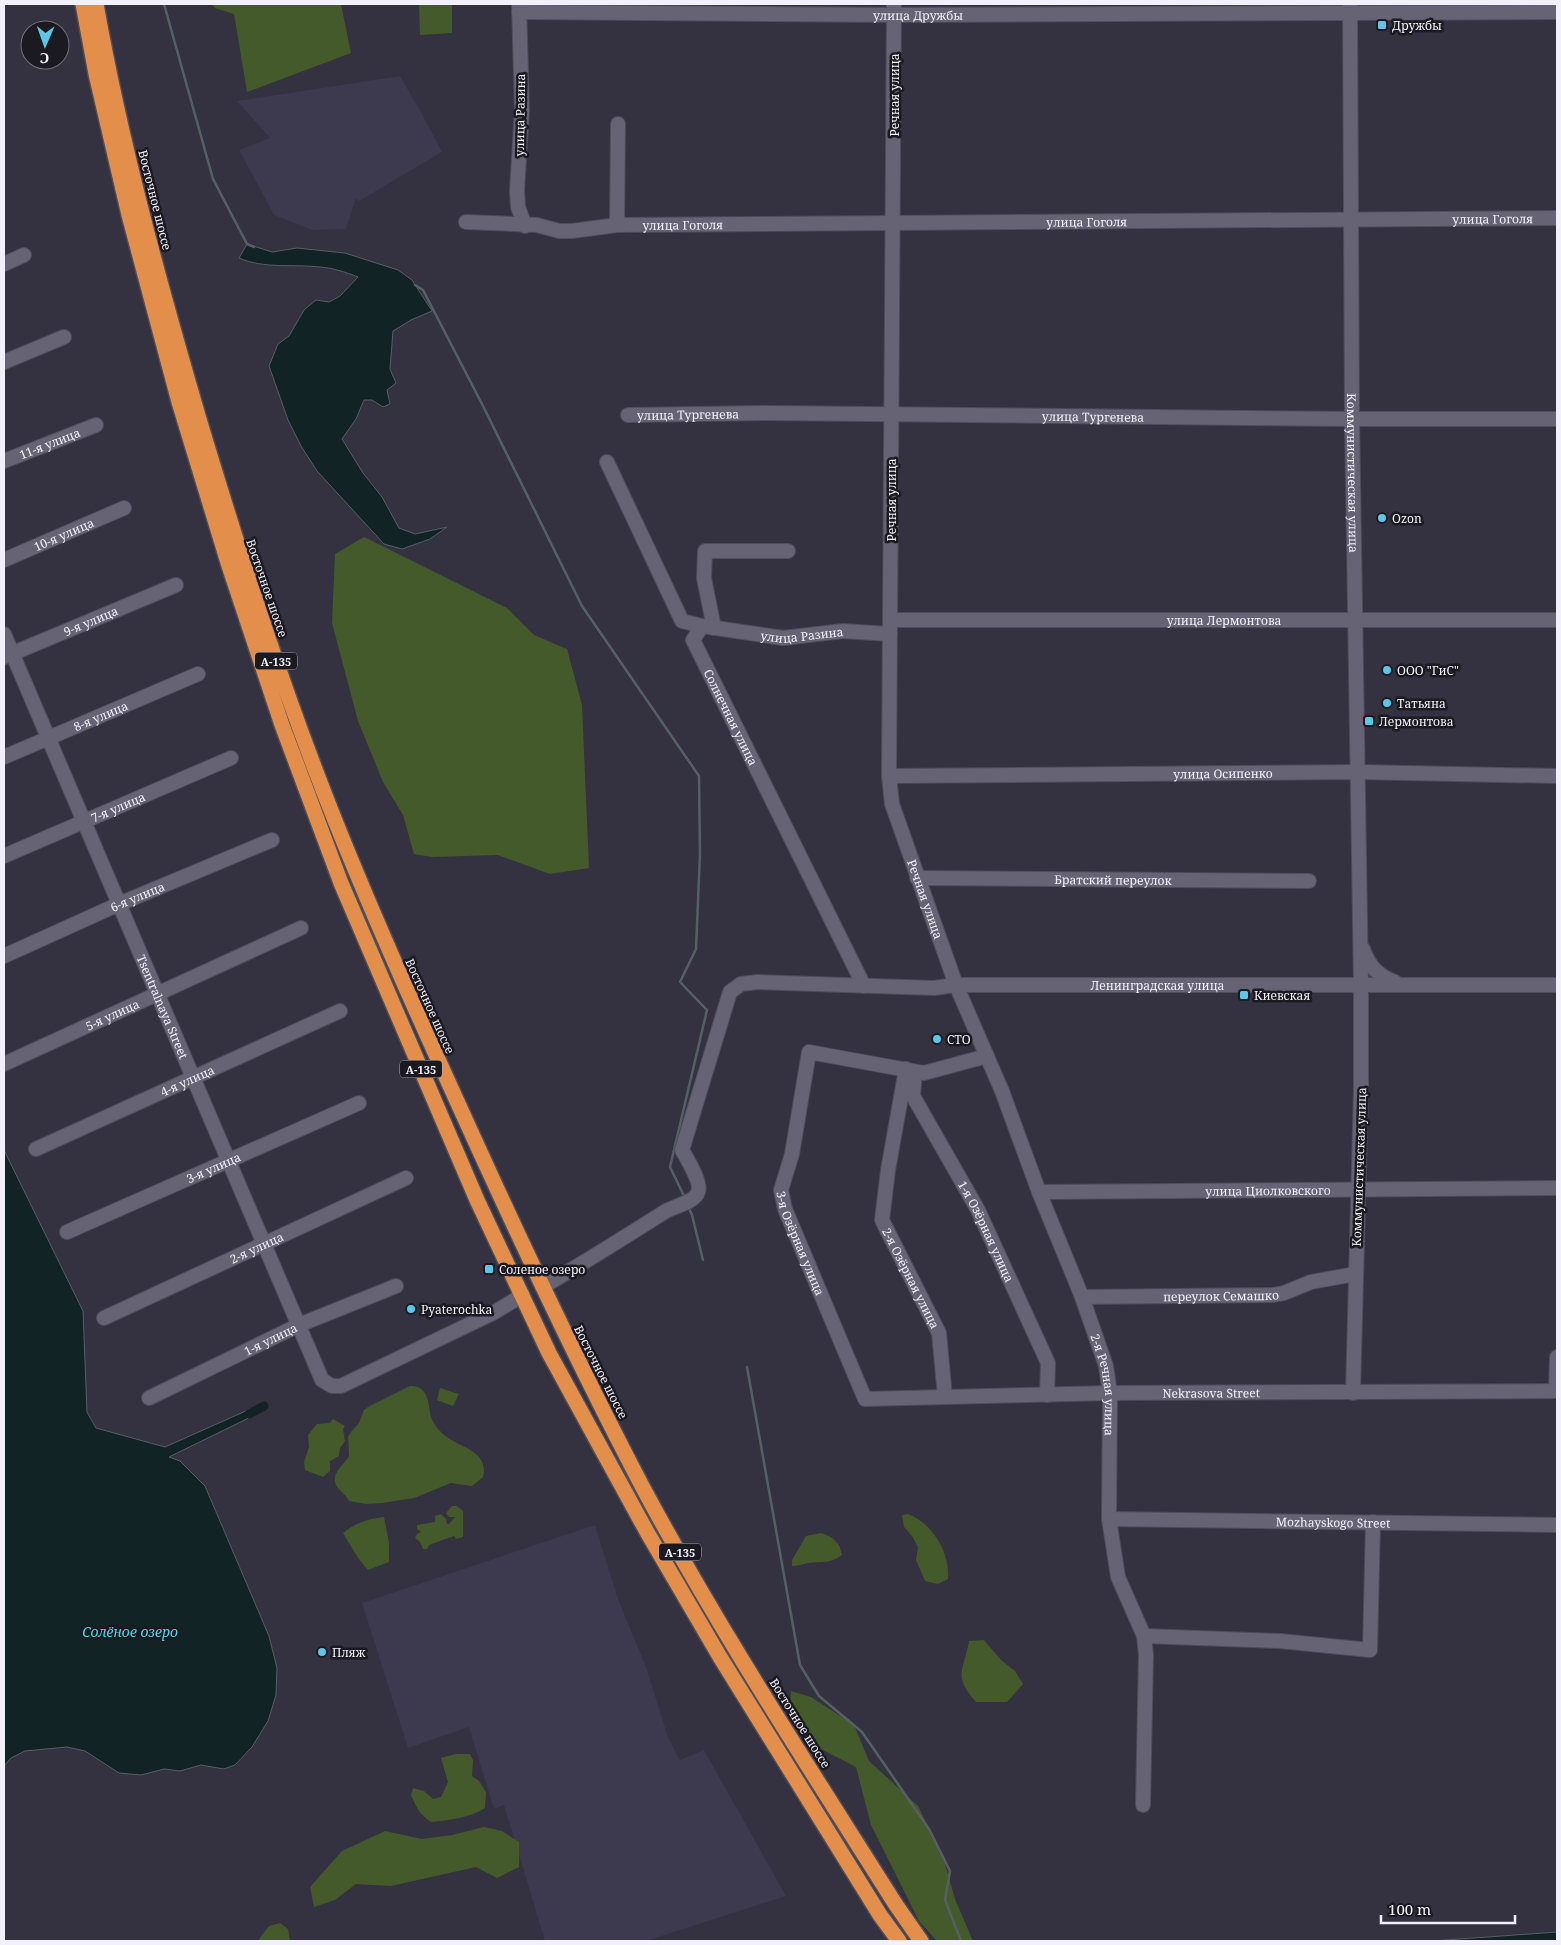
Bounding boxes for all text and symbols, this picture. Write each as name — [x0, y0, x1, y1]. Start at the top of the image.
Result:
street label: улица Дружбы — [873, 6, 963, 24]
place label: Дружбы — [1392, 17, 1442, 34]
marker: Дружбы — [1376, 19, 1388, 31]
north arrow — [20, 20, 70, 70]
text: С — [40, 49, 49, 68]
street label: Речная улица — [886, 53, 903, 137]
street label: улица Разина — [511, 73, 529, 157]
street label: Восточное шоссе — [134, 148, 176, 252]
street label: улица Гоголя — [1452, 210, 1533, 227]
street label: улица Гоголя — [1046, 213, 1127, 230]
street label: улица Гоголя — [642, 216, 723, 233]
street label: Коммунистическая улица — [1343, 393, 1363, 553]
street label: улица Тургенева — [637, 405, 739, 423]
street label: улица Тургенева — [1042, 407, 1144, 425]
street label: 11-я улица — [17, 423, 83, 463]
street label: Речная улица — [883, 458, 900, 542]
place label: Ozon — [1392, 510, 1422, 527]
marker: Ozon — [1376, 512, 1388, 524]
street label: 10-я улица — [31, 514, 97, 555]
street label: Восточное шоссе — [242, 537, 292, 639]
street label: 9-я улица — [61, 602, 121, 640]
street label: улица Лермонтова — [1167, 612, 1282, 629]
street label: улица Разина — [760, 623, 844, 646]
road number: А-135 — [255, 652, 297, 669]
place label: ООО "ГиС" — [1397, 662, 1459, 679]
marker: ООО "ГиС" — [1381, 664, 1393, 676]
street label: Солнечная улица — [700, 666, 762, 768]
place label: Татьяна — [1397, 695, 1446, 712]
street label: 8-я улица — [71, 697, 130, 735]
marker: Татьяна — [1381, 697, 1393, 709]
place label: Лермонтова — [1379, 713, 1454, 730]
marker: Лермонтова — [1363, 715, 1375, 727]
street label: улица Осипенко — [1173, 764, 1273, 782]
street label: 7-я улица — [88, 788, 148, 826]
street label: Речная улица — [904, 857, 948, 941]
street label: Братский переулок — [1054, 871, 1173, 888]
street label: 6-я улица — [107, 877, 167, 915]
street label: Tsentralnaya Street — [133, 952, 192, 1061]
street label: Восточное шоссе — [401, 956, 459, 1056]
street label: Ленинградская улица — [1090, 977, 1225, 994]
place label: Киевская — [1254, 987, 1310, 1004]
marker: Киевская — [1238, 989, 1250, 1001]
street label: 5-я улица — [83, 995, 142, 1034]
place label: СТО — [947, 1031, 971, 1048]
marker: СТО — [931, 1033, 943, 1045]
road number: А-135 — [400, 1060, 442, 1078]
street label: 4-я улица — [157, 1061, 217, 1100]
street label: Коммунистическая улица — [1348, 1087, 1370, 1247]
street label: 3-я улица — [184, 1148, 243, 1187]
street label: 1-я Озёрная улица — [954, 1177, 1018, 1285]
street label: улица Циолковского — [1205, 1181, 1331, 1199]
street label: 3-я Озёрная улица — [773, 1190, 829, 1298]
street label: 2-я Озёрная улица — [879, 1225, 944, 1332]
street label: 2-я улица — [227, 1227, 286, 1267]
place label: Соленое озеро — [499, 1261, 585, 1278]
marker: Соленое озеро — [483, 1263, 495, 1275]
street label: переулок Семашко — [1163, 1286, 1280, 1305]
place label: Pyaterochka — [421, 1301, 493, 1318]
marker: Pyaterochka — [405, 1303, 417, 1315]
street label: 1-я улица — [241, 1319, 300, 1359]
street label: Восточное шоссе — [570, 1322, 632, 1422]
street label: 2-я Речная улица — [1087, 1331, 1119, 1436]
street label: Nekrasova Street — [1162, 1384, 1260, 1401]
street label: Mozhayskogo Street — [1276, 1513, 1390, 1531]
road number: А-135 — [659, 1544, 701, 1560]
water label: Солёное озеро — [82, 1622, 178, 1641]
place label: Пляж — [332, 1644, 366, 1661]
marker: Пляж — [316, 1646, 328, 1658]
street label: Восточное шоссе — [766, 1675, 834, 1771]
scale bar — [1381, 1892, 1515, 1924]
text: 100 m — [1388, 1899, 1431, 1919]

